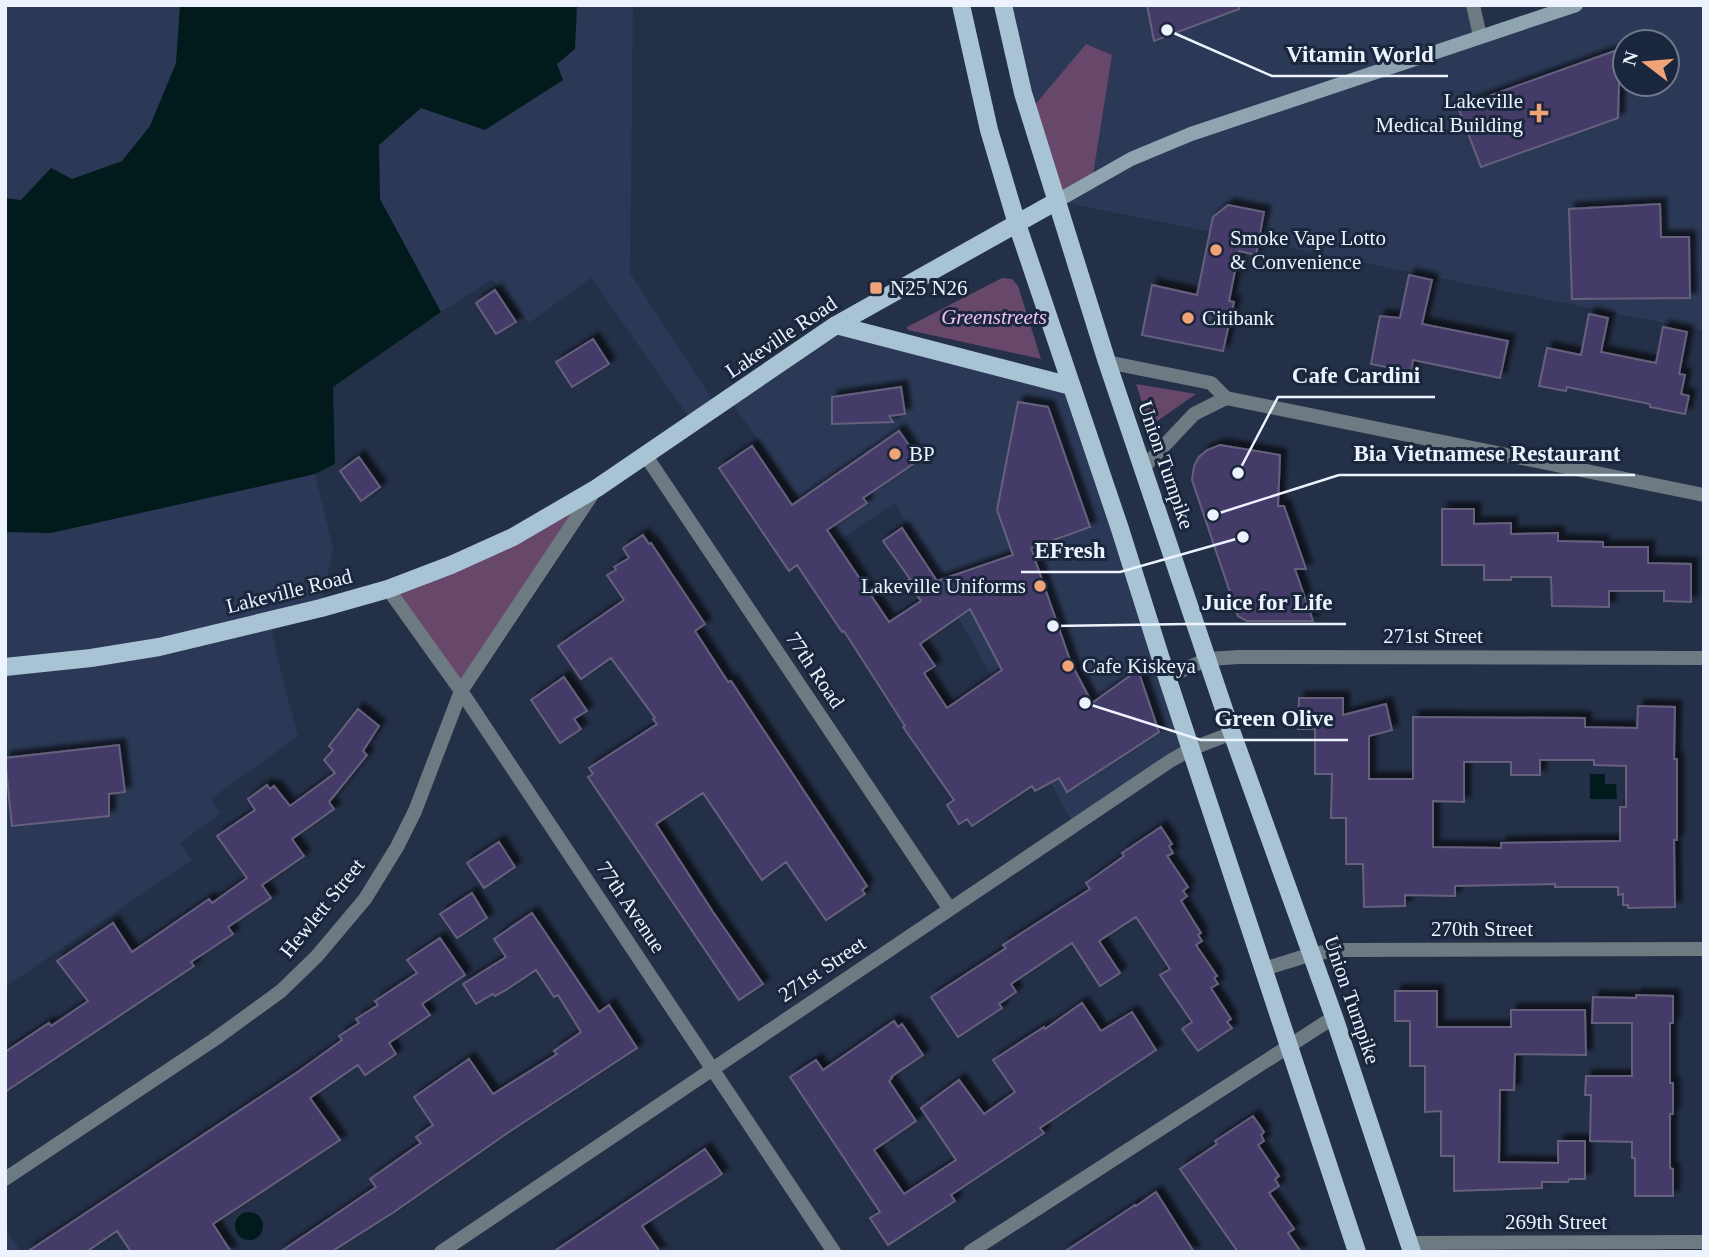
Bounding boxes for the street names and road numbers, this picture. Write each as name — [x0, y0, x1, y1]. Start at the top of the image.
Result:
street label: Lakeville Road — [721, 291, 842, 383]
street label: Union Turnpike — [1133, 398, 1199, 532]
street label: Lakeville Road — [224, 564, 355, 618]
street label: 271st Street — [1383, 624, 1483, 648]
street label: 77th Road — [781, 627, 850, 713]
street label: Hewlett Street — [275, 853, 369, 962]
street label: 77th Avenue — [592, 857, 670, 957]
street label: 270th Street — [1431, 917, 1533, 941]
street label: 271st Street — [774, 931, 870, 1007]
street label: Union Turnpike — [1319, 933, 1385, 1067]
street label: 269th Street — [1505, 1210, 1607, 1234]

